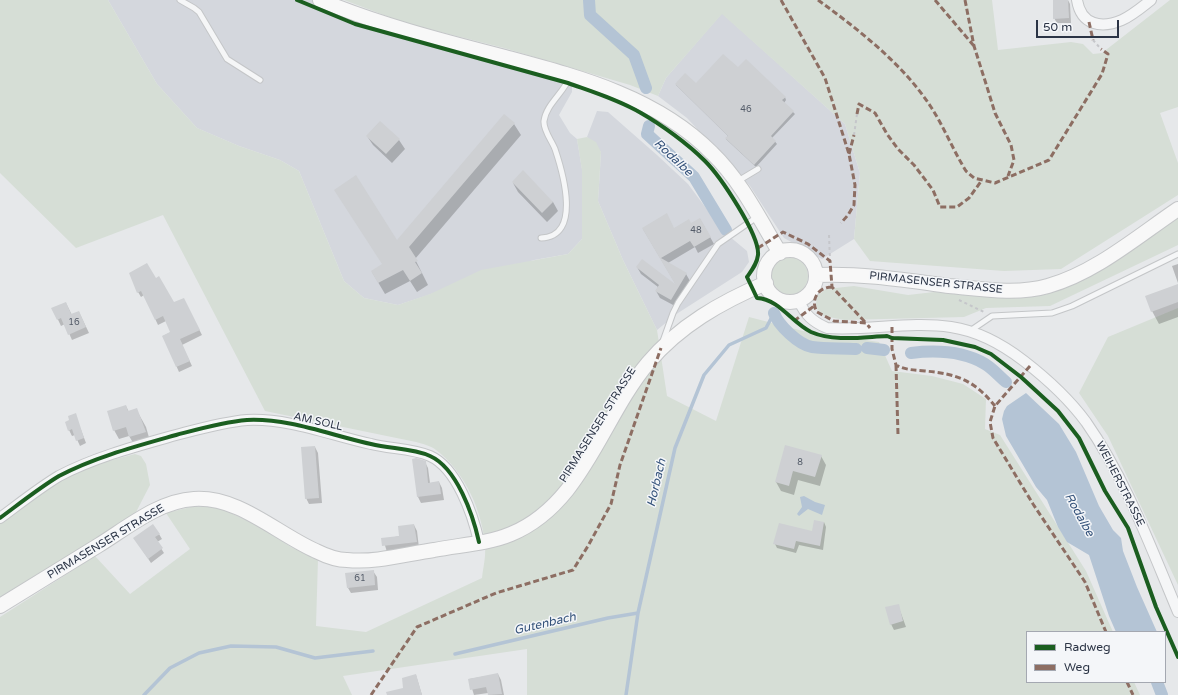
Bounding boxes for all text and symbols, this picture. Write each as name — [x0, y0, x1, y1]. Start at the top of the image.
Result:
scale bar — [1038, 12, 1121, 38]
text: 50 m — [1043, 20, 1072, 34]
house number: 46 — [740, 105, 752, 115]
water label: Rodalbe — [651, 137, 695, 179]
house number: 48 — [690, 226, 702, 236]
street label: PIRMASENSER STRASSE — [869, 269, 1003, 297]
house number: 16 — [68, 318, 80, 328]
street label: PIRMASENSER STRASSE — [557, 365, 639, 485]
street label: AM SOLL — [292, 410, 344, 434]
street label: WEIHERSTRASSE — [1093, 439, 1147, 529]
water label: Horbach — [644, 458, 670, 508]
house number: 8 — [797, 458, 803, 468]
water label: Rodalbe — [1061, 491, 1097, 539]
street label: PIRMASENSER STRASSE — [45, 502, 167, 582]
house number: 61 — [354, 574, 366, 584]
water label: Gutenbach — [513, 610, 577, 638]
legend — [1026, 631, 1166, 683]
text: Radweg — [1064, 640, 1111, 654]
text: Weg — [1064, 660, 1090, 674]

